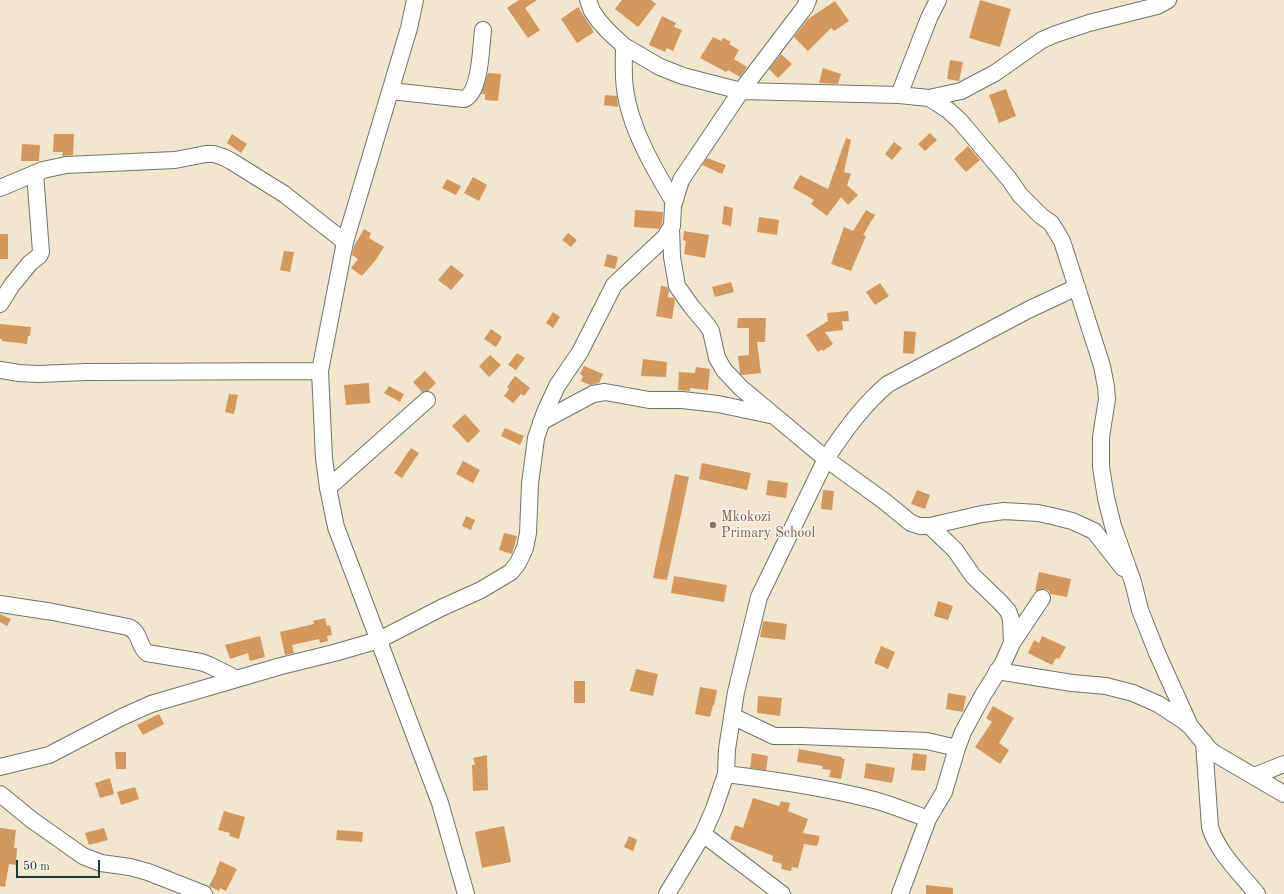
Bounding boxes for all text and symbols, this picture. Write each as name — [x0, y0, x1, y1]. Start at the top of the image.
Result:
place label: Mkokozi Primary School — [721, 509, 815, 542]
marker: Mkokozi Primary School — [708, 520, 718, 530]
scale bar — [18, 852, 102, 878]
text: 50 m — [23, 861, 50, 873]

